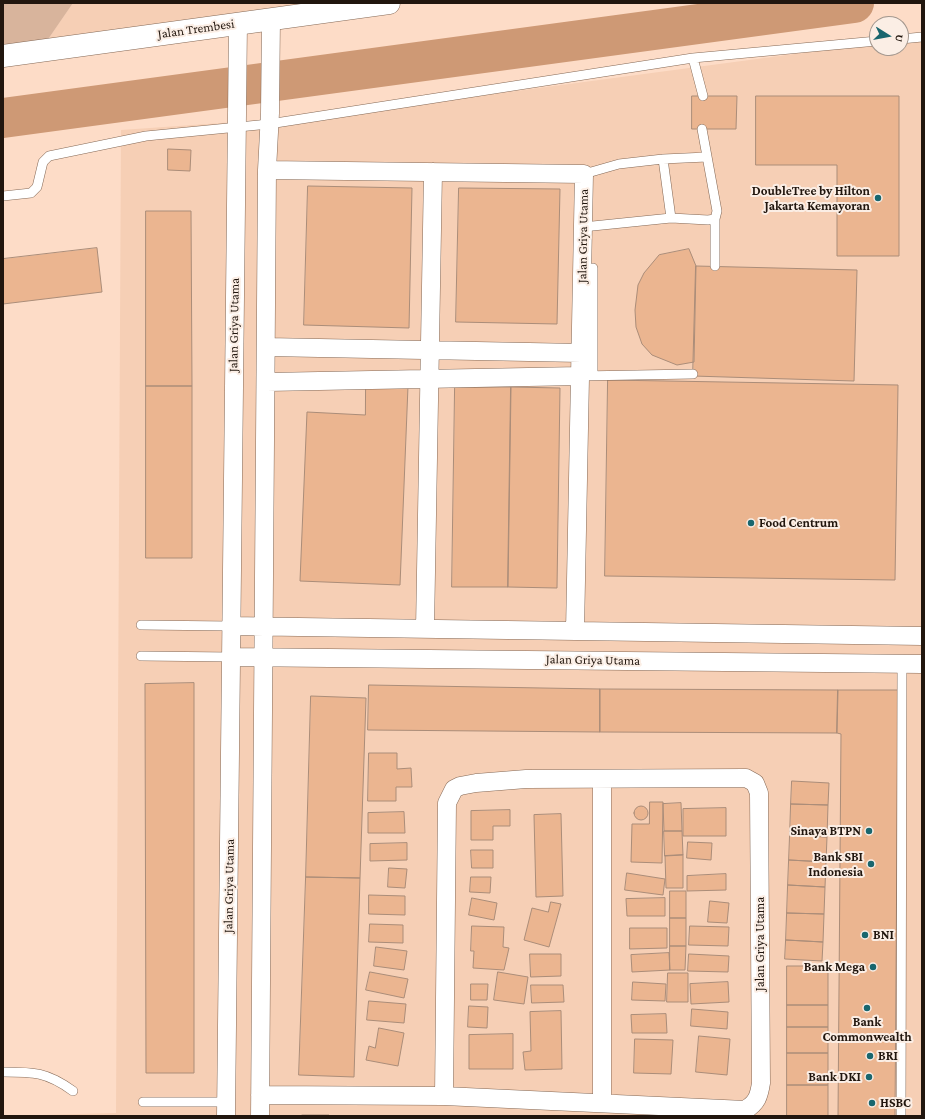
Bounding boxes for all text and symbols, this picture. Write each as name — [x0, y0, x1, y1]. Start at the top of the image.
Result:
street label: Jalan Trembesi — [157, 16, 235, 42]
north arrow — [869, 16, 909, 56]
text: U — [893, 33, 906, 43]
place label: DoubleTree by Hilton Jakarta Kemayoran — [752, 183, 870, 214]
street label: Jalan Griya Utama — [574, 189, 592, 283]
marker: DoubleTree by Hilton Jakarta Kemayoran — [873, 193, 883, 203]
street label: Jalan Griya Utama — [225, 278, 243, 372]
place label: Food Centrum — [759, 515, 838, 531]
marker: Food Centrum — [746, 518, 756, 528]
street label: Jalan Griya Utama — [546, 651, 640, 669]
place label: Sinaya BTPN — [791, 823, 861, 839]
marker: Sinaya BTPN — [864, 826, 874, 836]
street label: Jalan Griya Utama — [220, 839, 238, 933]
place label: Bank SBI Indonesia — [808, 849, 863, 880]
marker: Bank SBI Indonesia — [866, 859, 876, 869]
street label: Jalan Griya Utama — [752, 897, 768, 991]
place label: BNI — [873, 927, 894, 943]
marker: BNI — [860, 930, 870, 940]
place label: Bank Mega — [804, 959, 865, 975]
marker: Bank Mega — [868, 962, 878, 972]
marker: Bank Commonwealth — [862, 1003, 872, 1013]
place label: Bank Commonwealth — [822, 1014, 912, 1045]
place label: BRI — [878, 1048, 898, 1064]
marker: BRI — [865, 1051, 875, 1061]
place label: Bank DKI — [808, 1069, 861, 1085]
marker: Bank DKI — [864, 1072, 874, 1082]
place label: HSBC — [880, 1095, 911, 1111]
marker: HSBC — [867, 1098, 877, 1108]

